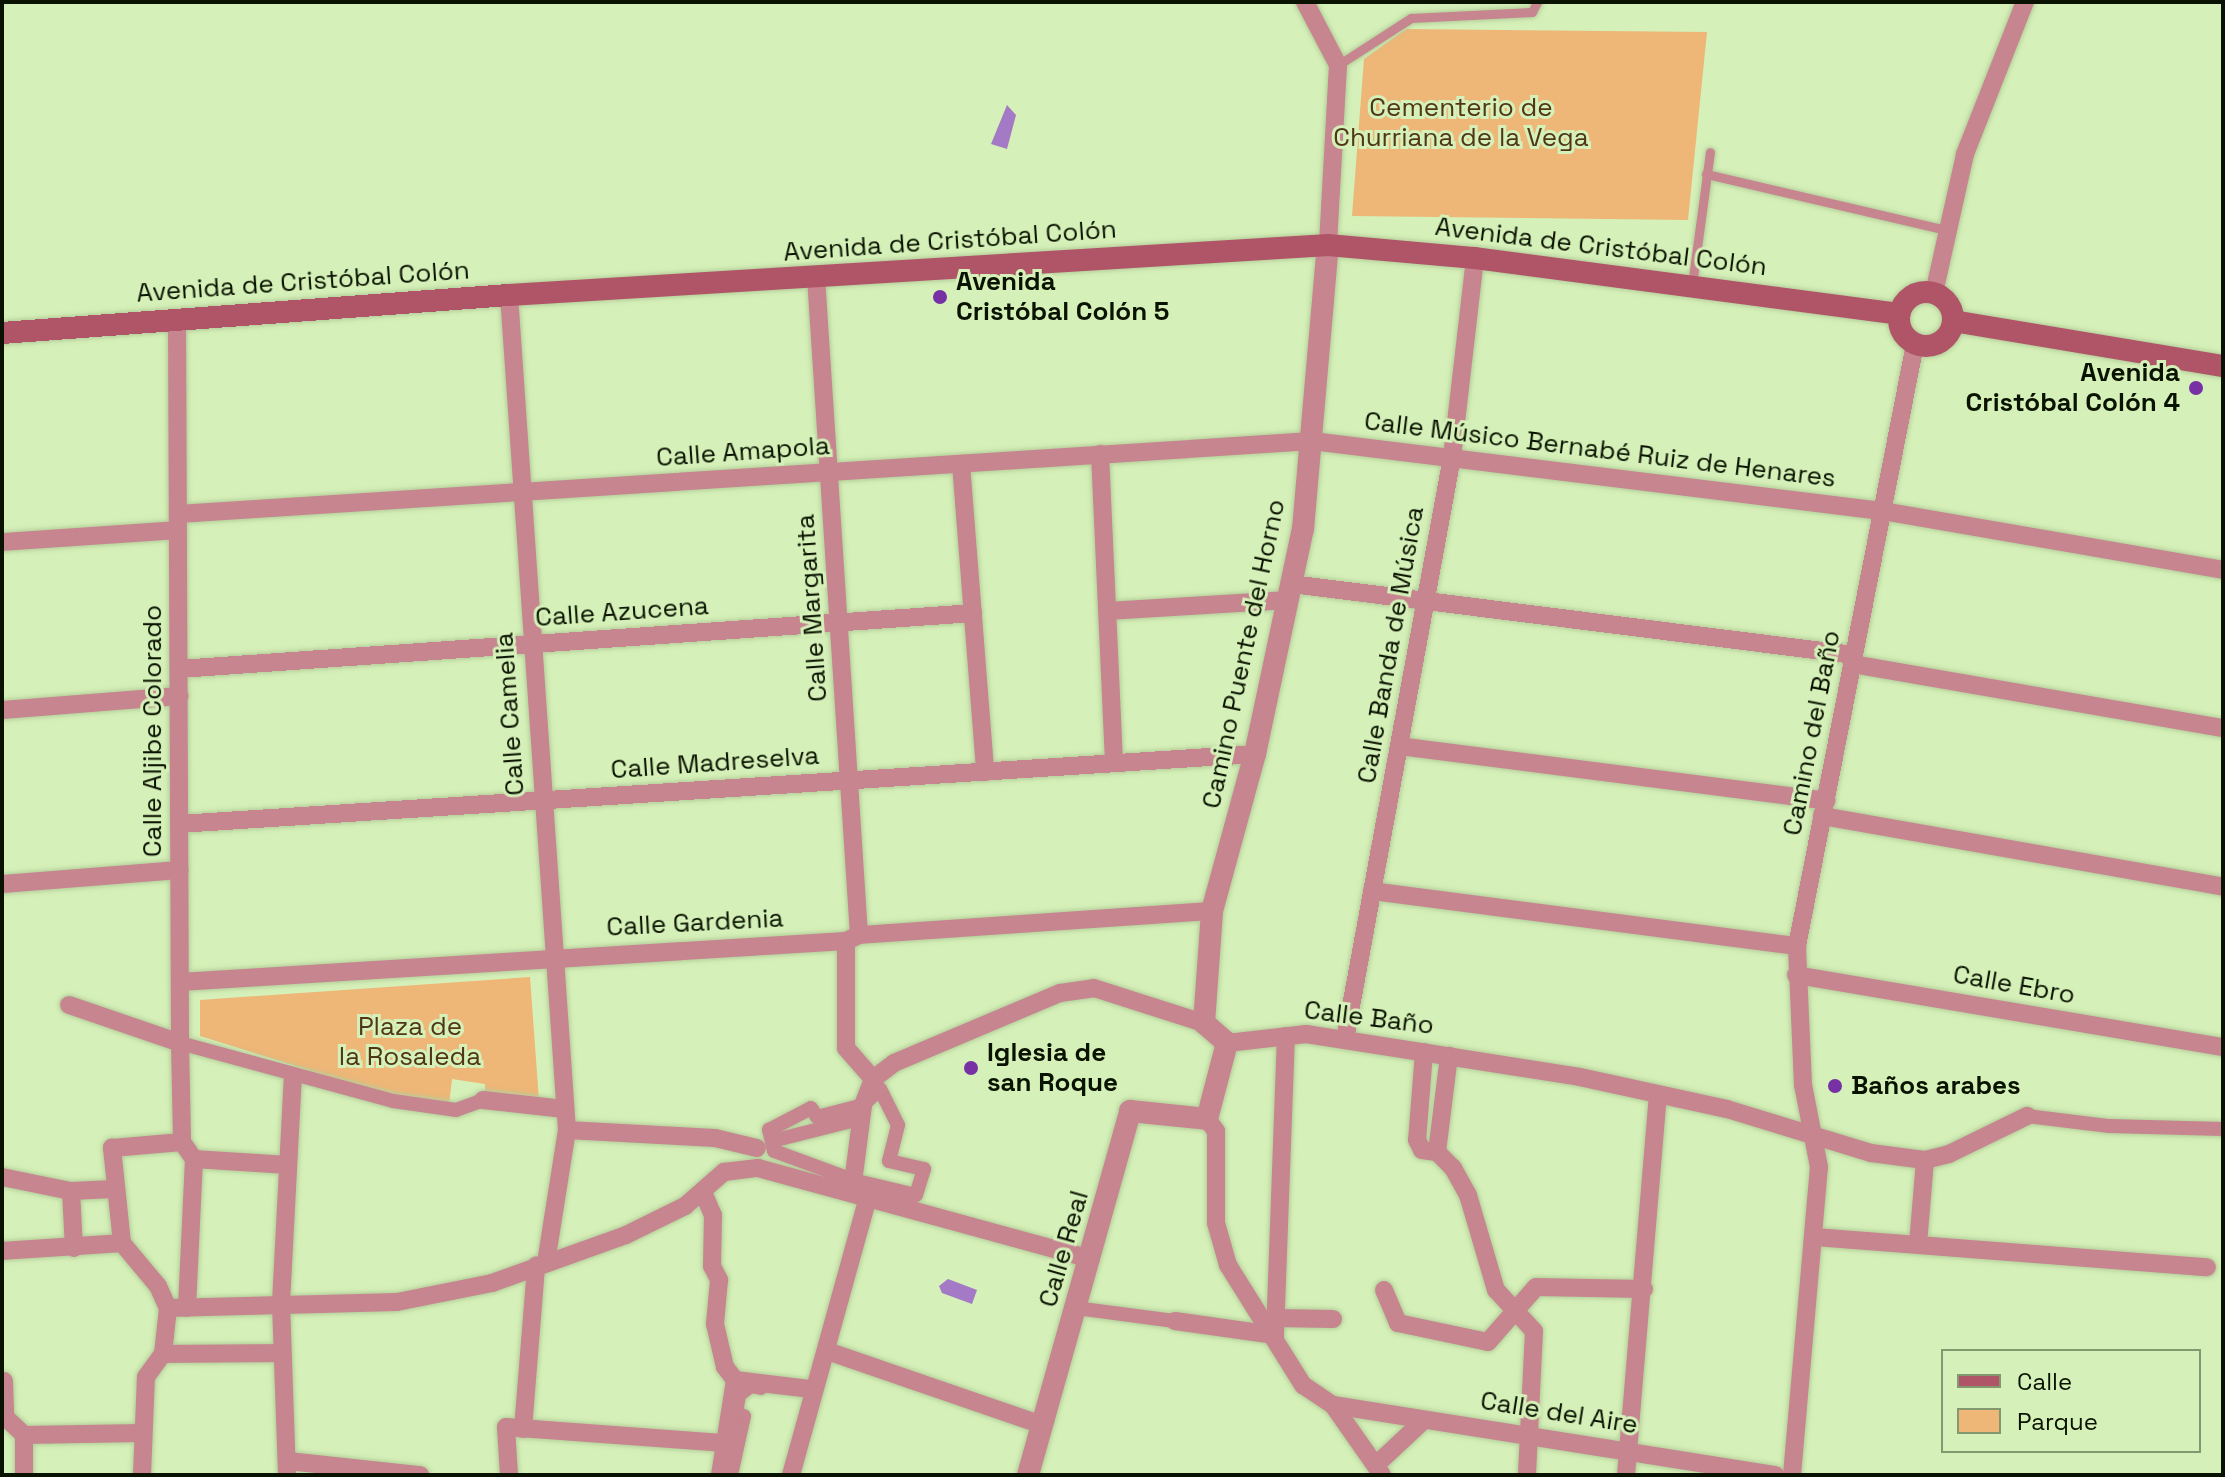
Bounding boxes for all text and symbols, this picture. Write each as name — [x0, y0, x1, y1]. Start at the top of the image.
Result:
park label: Cementerio de Churriana de la Vega — [1333, 92, 1589, 154]
street label: Avenida de Cristóbal Colón — [1433, 211, 1769, 283]
street label: Avenida de Cristóbal Colón — [782, 214, 1118, 268]
street label: Avenida de Cristóbal Colón — [135, 255, 471, 309]
place label: Avenida Cristóbal Colón 5 — [956, 266, 1169, 328]
marker: Avenida Cristóbal Colón 5 — [931, 288, 949, 306]
place label: Avenida Cristóbal Colón 4 — [1966, 357, 2180, 418]
marker: Avenida Cristóbal Colón 4 — [2187, 379, 2205, 397]
street label: Calle Músico Bernabé Ruiz de Henares — [1362, 406, 1838, 494]
street label: Calle Amapola — [655, 430, 831, 474]
street label: Camino Puente del Horno — [1196, 497, 1292, 811]
street label: Calle Banda de Música — [1351, 504, 1431, 786]
street label: Calle Margarita — [790, 513, 834, 703]
street label: Calle Azucena — [534, 590, 710, 634]
street label: Calle Aljibe Colorado — [137, 605, 169, 857]
street label: Camino del Baño — [1777, 628, 1847, 838]
street label: Calle Camelia — [489, 631, 531, 797]
street label: Calle Madreselva — [610, 740, 820, 786]
street label: Calle Gardenia — [606, 903, 784, 943]
street label: Calle Ebro — [1951, 959, 2077, 1011]
street label: Calle Baño — [1302, 995, 1436, 1041]
park label: Plaza de la Rosaleda — [339, 1011, 481, 1072]
place label: Iglesia de san Roque — [987, 1037, 1118, 1098]
marker: Iglesia de san Roque — [962, 1059, 980, 1077]
place label: Baños arabes — [1851, 1070, 2021, 1102]
marker: Baños arabes — [1826, 1077, 1844, 1095]
street label: Calle Real — [1033, 1187, 1095, 1311]
legend — [1941, 1349, 2201, 1453]
text: Calle — [2017, 1366, 2072, 1397]
street label: Calle del Aire — [1478, 1385, 1640, 1441]
text: Parque — [2017, 1406, 2098, 1437]

